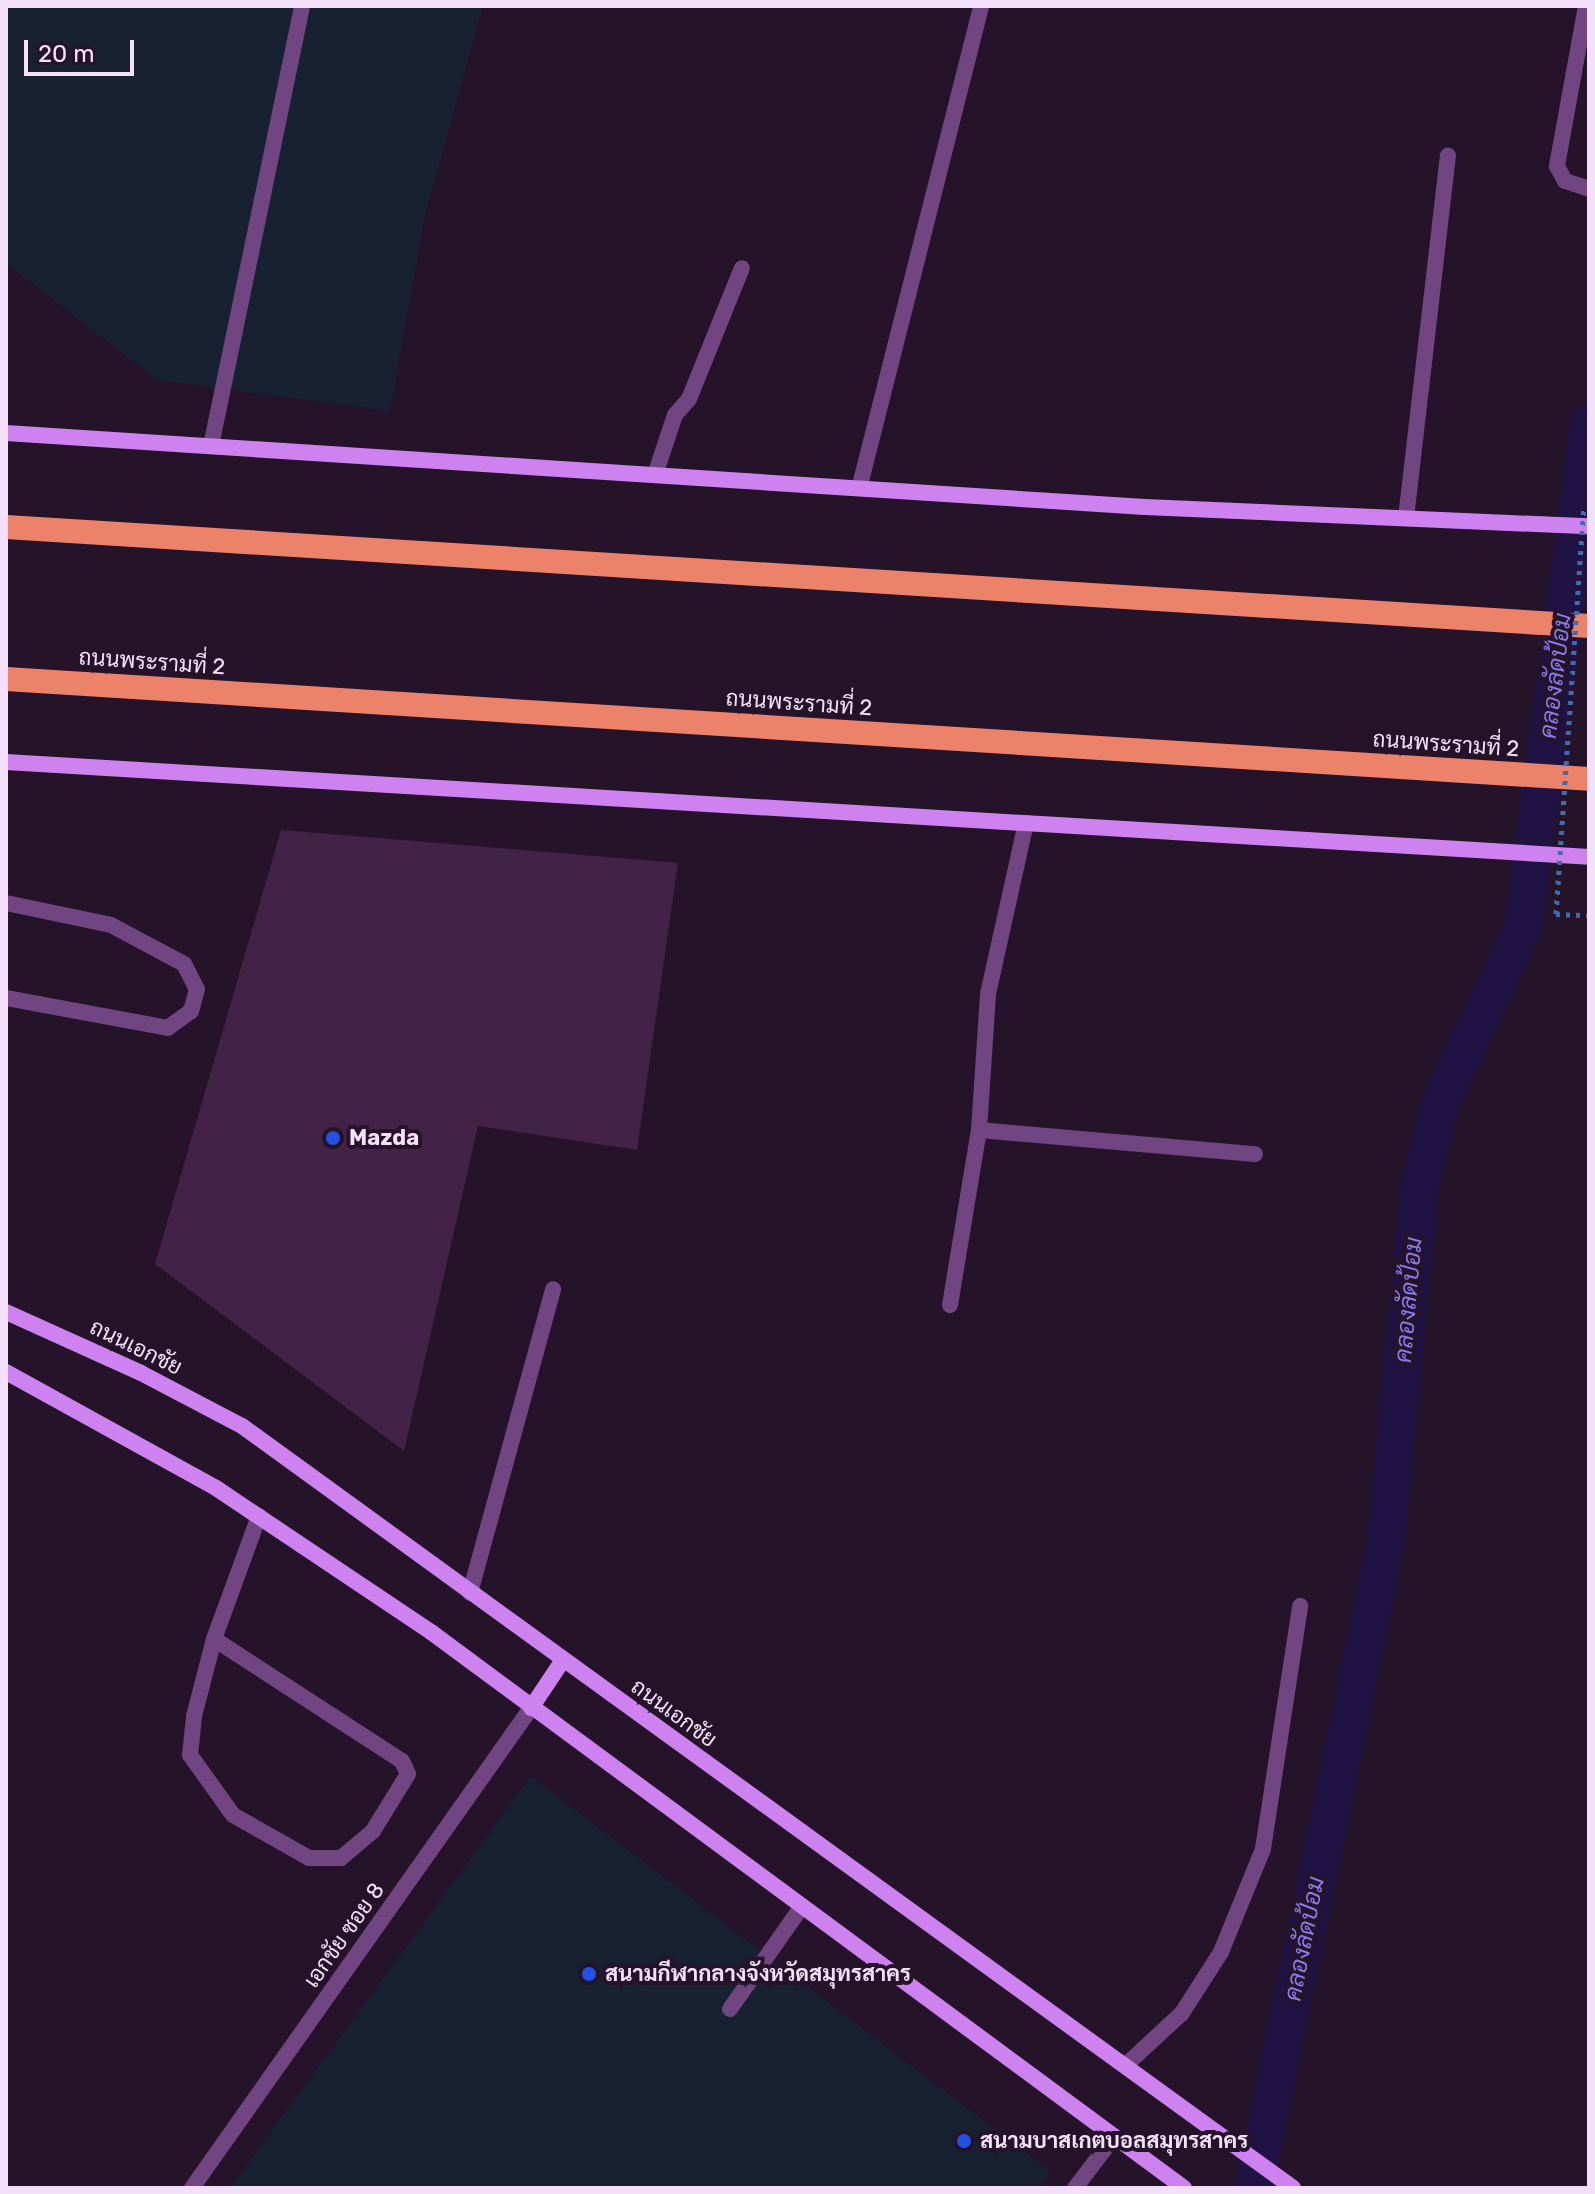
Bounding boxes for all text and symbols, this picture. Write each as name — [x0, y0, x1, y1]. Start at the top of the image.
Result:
scale bar — [28, 24, 138, 74]
text: 20 m — [38, 40, 95, 68]
water label: คลองลัดป้อม — [1534, 612, 1578, 740]
street label: ถนนพระรามที่ 2 — [78, 644, 226, 680]
street label: ถนนพระรามที่ 2 — [725, 685, 873, 721]
street label: ถนนพระรามที่ 2 — [1372, 726, 1520, 762]
place label: Mazda — [349, 1125, 419, 1151]
marker: Mazda — [324, 1129, 342, 1147]
water label: คลองลัดป้อม — [1389, 1236, 1429, 1364]
street label: ถนนเอกชัย — [86, 1313, 186, 1381]
street label: ถนนเอกชัย — [626, 1673, 722, 1753]
water label: คลองลัดป้อม — [1279, 1874, 1331, 2004]
street label: เอกชัย ซอย 8 — [298, 1877, 390, 1993]
place label: สนามกีฬากลางจังหวัดสมุทรสาคร — [605, 1961, 911, 1987]
marker: สนามกีฬากลางจังหวัดสมุทรสาคร — [580, 1965, 598, 1983]
place label: สนามบาสเกตบอลสมุทรสาคร — [980, 2128, 1248, 2154]
marker: สนามบาสเกตบอลสมุทรสาคร — [955, 2132, 973, 2150]

